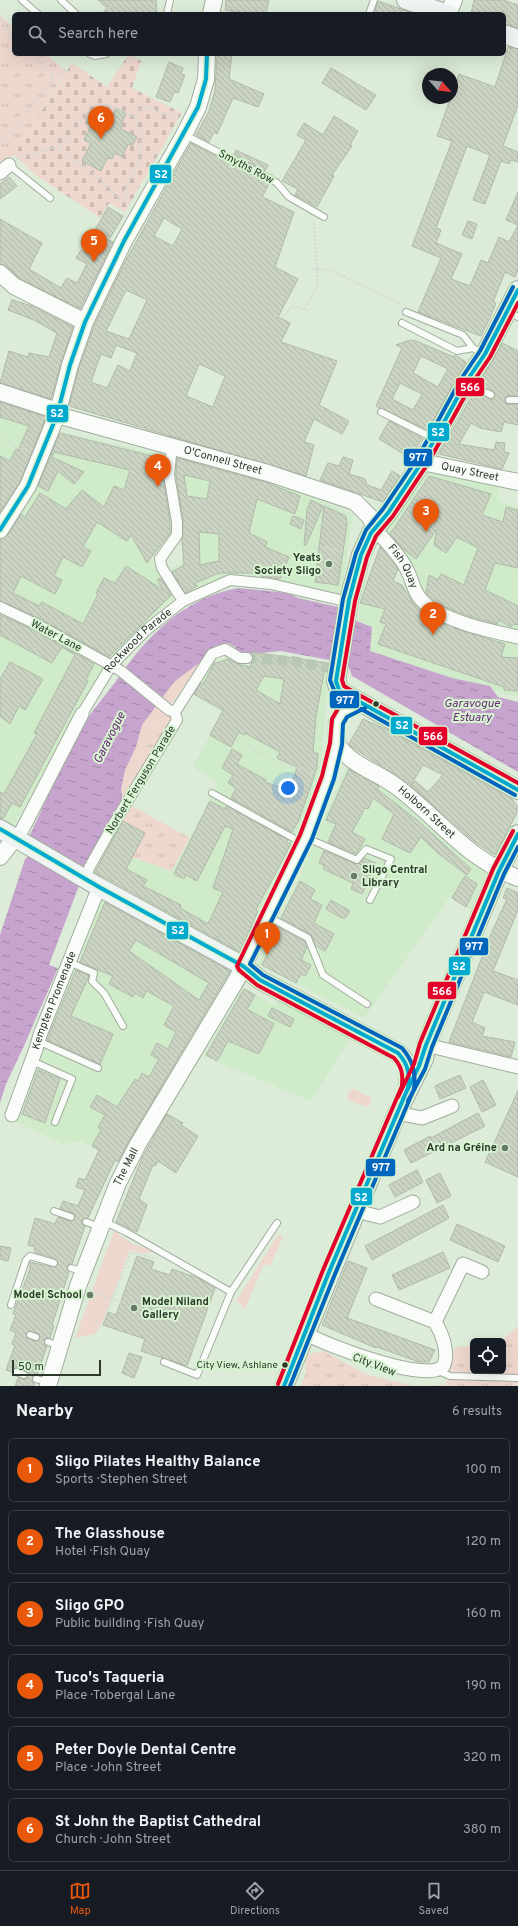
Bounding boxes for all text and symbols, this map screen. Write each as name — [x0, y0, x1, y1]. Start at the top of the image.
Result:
search box — [12, 12, 506, 56]
icon: search — [26, 23, 48, 45]
text: Search here — [58, 25, 138, 44]
north arrow — [422, 68, 458, 104]
pin: 6 — [88, 106, 114, 139]
street label: Smyths Row — [216, 147, 276, 187]
line badge: S2 — [149, 164, 172, 184]
text: S2 — [154, 168, 168, 182]
pin: 5 — [81, 229, 107, 262]
line badge: 566 — [455, 377, 485, 397]
text: 566 — [460, 381, 480, 395]
line badge: S2 — [46, 404, 69, 423]
text: S2 — [50, 407, 64, 421]
line badge: S2 — [427, 422, 450, 442]
text: S2 — [431, 426, 445, 440]
street label: O'Connell Street — [182, 443, 264, 478]
line badge: 977 — [403, 448, 433, 467]
text: 977 — [409, 451, 427, 465]
pin: 4 — [145, 454, 171, 487]
street label: Quay Street — [440, 459, 500, 485]
pin: 3 — [413, 499, 439, 532]
street label: Fish Quay — [385, 541, 421, 590]
place label: Yeats Society Sligo — [254, 551, 321, 578]
marker: Yeats Society Sligo — [324, 559, 334, 569]
pin: 2 — [420, 602, 446, 635]
street label: Rockwood Parade — [101, 605, 175, 676]
street label: Water Lane — [28, 617, 84, 655]
line badge: 977 — [329, 690, 360, 709]
text: 977 — [336, 694, 354, 708]
water label: Garavogue Estuary — [444, 696, 501, 726]
unlabelled marker — [371, 699, 381, 709]
water label: Garavogue — [90, 709, 130, 767]
line badge: S2 — [390, 716, 413, 735]
text: S2 — [395, 719, 409, 733]
street label: Norbert Ferguson Parade — [103, 723, 179, 837]
line badge: 566 — [418, 726, 448, 746]
text: 566 — [423, 730, 443, 744]
your location — [278, 778, 298, 798]
street label: Holborn Street — [395, 783, 458, 842]
place label: Sligo Central Library — [362, 863, 427, 890]
marker: Sligo Central Library — [349, 871, 359, 881]
line badge: S2 — [166, 921, 189, 940]
pin: 1 — [254, 922, 280, 955]
text: S2 — [171, 924, 185, 938]
line badge: 977 — [459, 937, 489, 956]
text: 977 — [465, 940, 483, 954]
street label: Kempten Promenade — [29, 949, 80, 1051]
line badge: S2 — [448, 956, 471, 976]
text: S2 — [452, 960, 466, 974]
line badge: 566 — [427, 981, 457, 1000]
text: 566 — [432, 985, 452, 999]
place label: Ard na Gréine — [427, 1141, 497, 1155]
marker: Ard na Gréine — [500, 1143, 510, 1153]
street label: The Mall — [111, 1145, 142, 1189]
line badge: 977 — [365, 1158, 396, 1177]
text: 977 — [372, 1161, 390, 1175]
line badge: S2 — [350, 1187, 373, 1206]
text: S2 — [354, 1191, 368, 1205]
place label: Model School — [14, 1288, 82, 1302]
marker: Model School — [85, 1290, 95, 1300]
place label: Model Niland Gallery — [142, 1295, 209, 1322]
marker: Model Niland Gallery — [129, 1303, 139, 1313]
map controls — [470, 1338, 506, 1374]
button: locate — [470, 1338, 506, 1374]
street label: City View — [350, 1350, 398, 1380]
scale bar — [12, 1358, 101, 1377]
place label: City View, Ashlane — [197, 1359, 278, 1372]
text: 50 m — [18, 1360, 44, 1374]
marker: City View, Ashlane — [280, 1360, 290, 1370]
text: Nearby — [16, 1401, 73, 1423]
text: 6 results — [452, 1404, 502, 1420]
text: Sligo Pilates Healthy Balance — [55, 1453, 261, 1472]
text: 1 — [27, 1462, 33, 1478]
text: 100 m — [465, 1462, 501, 1478]
text: Sports · Stephen Street — [55, 1472, 188, 1488]
text: The Glasshouse — [55, 1525, 165, 1544]
text: 2 — [26, 1534, 34, 1550]
text: 120 m — [466, 1534, 501, 1550]
text: Hotel · Fish Quay — [55, 1544, 150, 1560]
text: Sligo GPO — [55, 1597, 124, 1616]
text: 3 — [26, 1606, 34, 1622]
text: 160 m — [466, 1606, 501, 1622]
text: Public building · Fish Quay — [55, 1616, 204, 1632]
text: Tuco's Taqueria — [55, 1669, 164, 1688]
text: 4 — [26, 1678, 34, 1694]
text: 190 m — [466, 1678, 501, 1694]
text: Place · Tobergal Lane — [55, 1688, 175, 1704]
text: Peter Doyle Dental Centre — [55, 1741, 236, 1760]
text: 5 — [26, 1750, 34, 1766]
text: 320 m — [463, 1750, 501, 1766]
text: Place · John Street — [55, 1760, 161, 1776]
text: St John the Baptist Cathedral — [55, 1813, 261, 1832]
text: 6 — [26, 1822, 34, 1838]
text: 380 m — [463, 1822, 501, 1838]
text: Church · John Street — [55, 1832, 171, 1848]
tab: Map — [69, 1880, 91, 1918]
tab: Directions — [230, 1880, 280, 1918]
tab: Saved — [418, 1880, 449, 1918]

